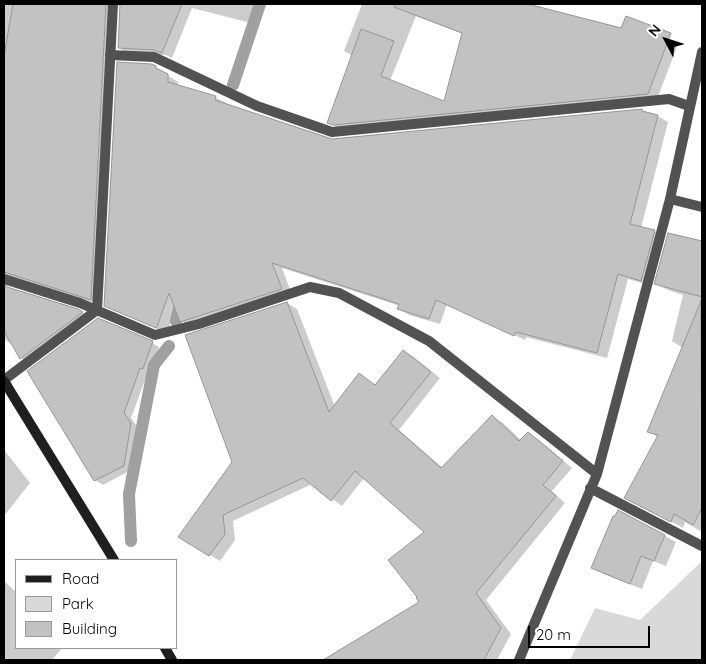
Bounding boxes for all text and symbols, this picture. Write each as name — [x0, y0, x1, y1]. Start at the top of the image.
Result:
north arrow — [641, 15, 691, 65]
text: N — [644, 21, 665, 40]
legend — [15, 559, 178, 649]
text: Road — [62, 569, 99, 588]
text: Park — [62, 594, 94, 613]
scale bar — [531, 616, 654, 648]
text: Building — [62, 619, 117, 638]
text: 20 m — [536, 625, 571, 644]

